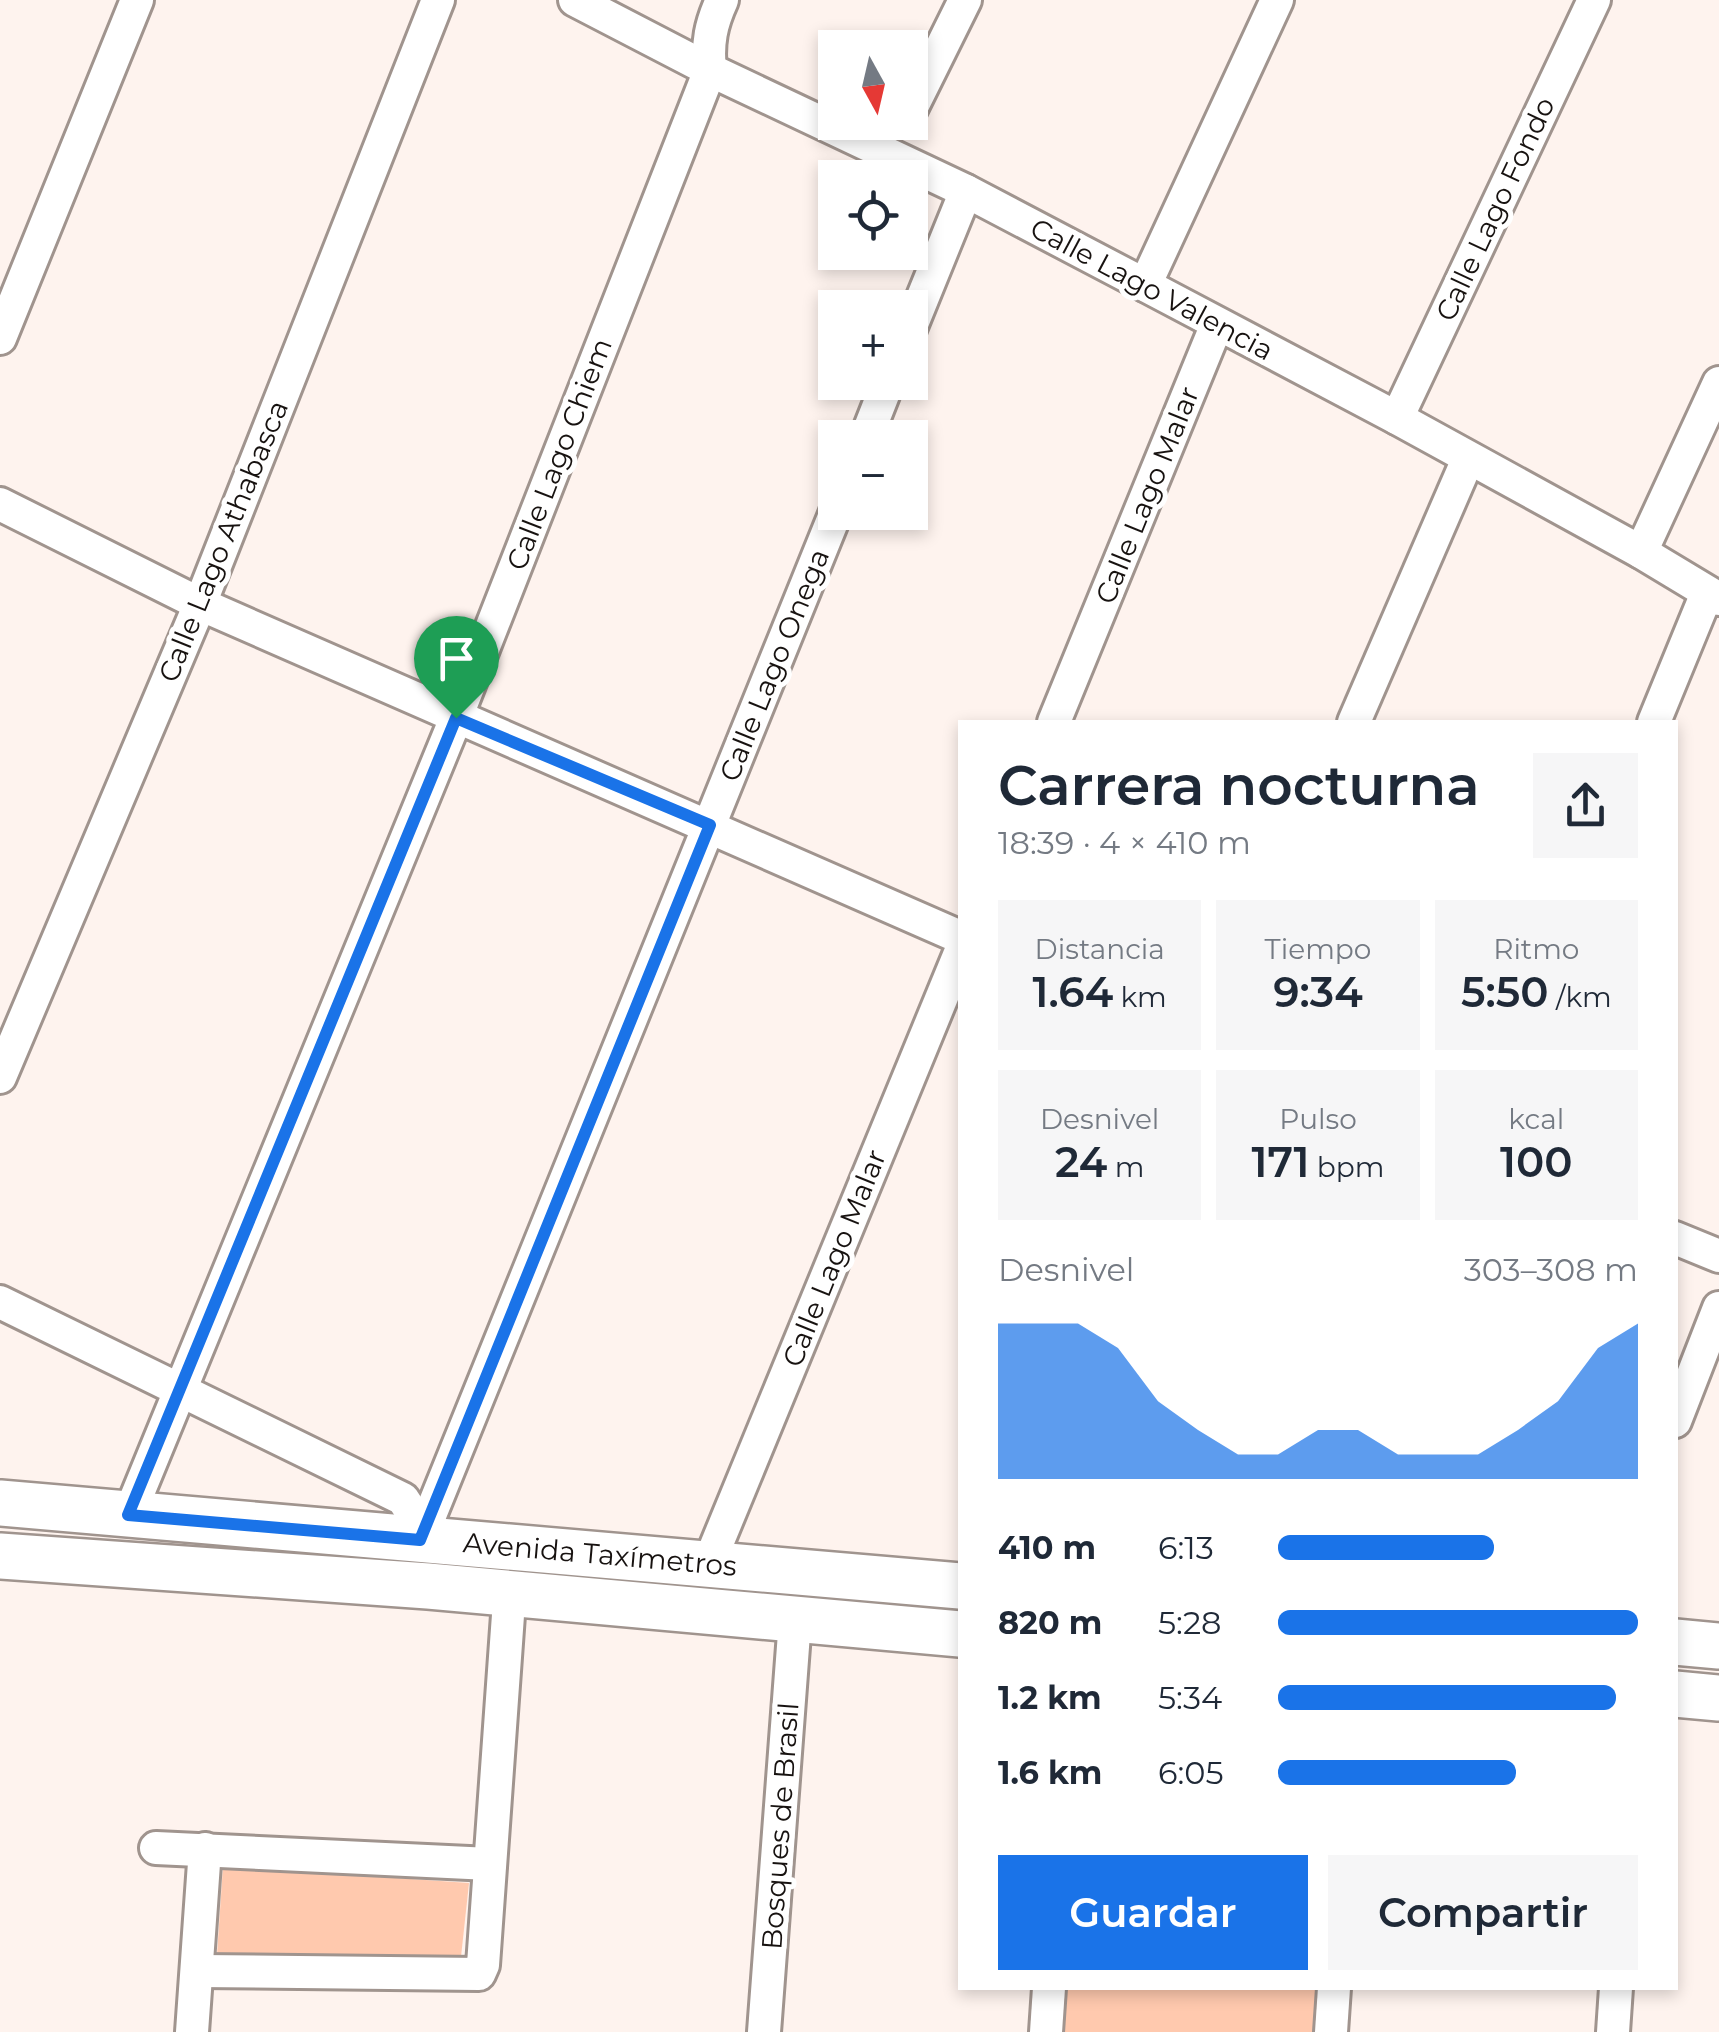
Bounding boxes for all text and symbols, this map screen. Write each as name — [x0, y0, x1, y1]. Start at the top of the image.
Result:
north arrow — [818, 30, 928, 140]
map controls — [818, 30, 928, 530]
street label: Calle Lago Fondo — [1428, 92, 1562, 326]
button: locate — [818, 160, 928, 270]
street label: Calle Lago Valencia — [1025, 211, 1279, 367]
button: + — [818, 290, 928, 400]
street label: Calle Lago Chiem — [499, 333, 619, 575]
street label: Calle Lago Malar — [1088, 381, 1206, 609]
street label: Calle Lago Athabasca — [151, 395, 295, 687]
button: − — [818, 420, 928, 530]
street label: Calle Lago Onega — [712, 544, 836, 786]
pin — [414, 616, 499, 719]
icon: arrive — [429, 631, 484, 686]
text: Carrera nocturna — [998, 752, 1480, 819]
button: share — [1533, 753, 1638, 858]
text: 18:39 · 4 × 410 m — [998, 823, 1251, 862]
text: Distancia — [1035, 932, 1165, 966]
text: Tiempo — [1265, 932, 1371, 966]
text: Ritmo — [1493, 932, 1579, 966]
text: 1.64 — [1033, 966, 1113, 1018]
text: 9:34 — [1273, 966, 1363, 1018]
text: 5:50 — [1461, 966, 1549, 1018]
text: km — [1113, 980, 1167, 1014]
text: /km — [1549, 980, 1612, 1014]
text: Desnivel — [1040, 1102, 1159, 1136]
text: Pulso — [1279, 1102, 1357, 1136]
text: kcal — [1508, 1102, 1564, 1136]
text: 24 — [1055, 1136, 1107, 1188]
text: 171 — [1252, 1136, 1309, 1188]
text: 100 — [1500, 1136, 1573, 1188]
street label: Calle Lago Malar — [775, 1144, 893, 1372]
text: m — [1107, 1150, 1144, 1184]
text: bpm — [1309, 1150, 1384, 1184]
text: Desnivel — [998, 1250, 1134, 1289]
text: 303–308 m — [1464, 1250, 1638, 1289]
street label: Avenida Taxímetros — [462, 1525, 738, 1583]
text: 410 m — [998, 1528, 1096, 1567]
text: 6:13 — [1158, 1528, 1214, 1567]
text: 820 m — [998, 1603, 1102, 1642]
text: 5:28 — [1158, 1603, 1222, 1642]
text: 1.2 km — [998, 1678, 1102, 1717]
text: 5:34 — [1158, 1678, 1222, 1717]
street label: Bosques de Brasil — [754, 1701, 806, 1951]
text: 1.6 km — [998, 1753, 1102, 1792]
text: 6:05 — [1158, 1753, 1224, 1792]
button: Guardar — [998, 1855, 1308, 1970]
button: Compartir — [1328, 1855, 1638, 1970]

